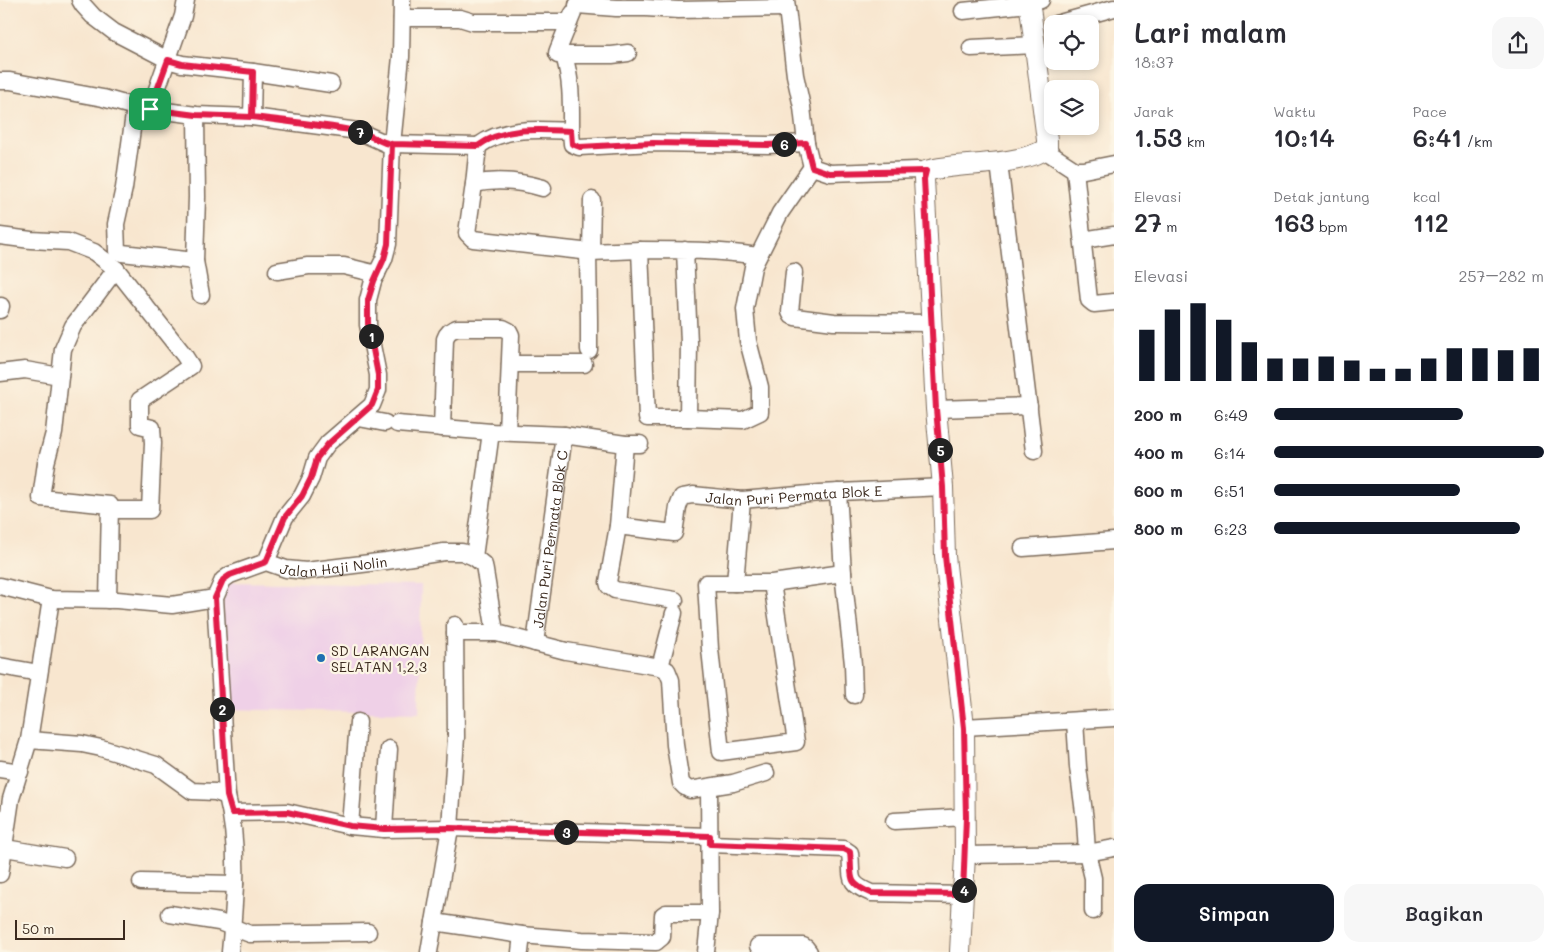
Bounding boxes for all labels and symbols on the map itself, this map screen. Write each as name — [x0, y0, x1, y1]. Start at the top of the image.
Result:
pin — [129, 88, 171, 130]
pin: 7 — [348, 120, 372, 144]
pin: 6 — [772, 132, 796, 156]
pin: 1 — [358, 324, 384, 348]
pin: 5 — [928, 438, 952, 462]
street label: Jalan Puri Permata Blok C — [528, 449, 571, 629]
street label: Jalan Puri Permata Blok E — [705, 480, 883, 509]
street label: Jalan Haji Nolin — [278, 551, 388, 581]
place label: SD LARANGAN SELATAN 1,2,3 — [331, 641, 429, 676]
marker: SD LARANGAN SELATAN 1,2,3 — [315, 652, 327, 664]
pin: 2 — [210, 696, 234, 722]
pin: 3 — [554, 820, 578, 844]
pin: 4 — [952, 878, 976, 902]
scale bar — [15, 917, 125, 940]

